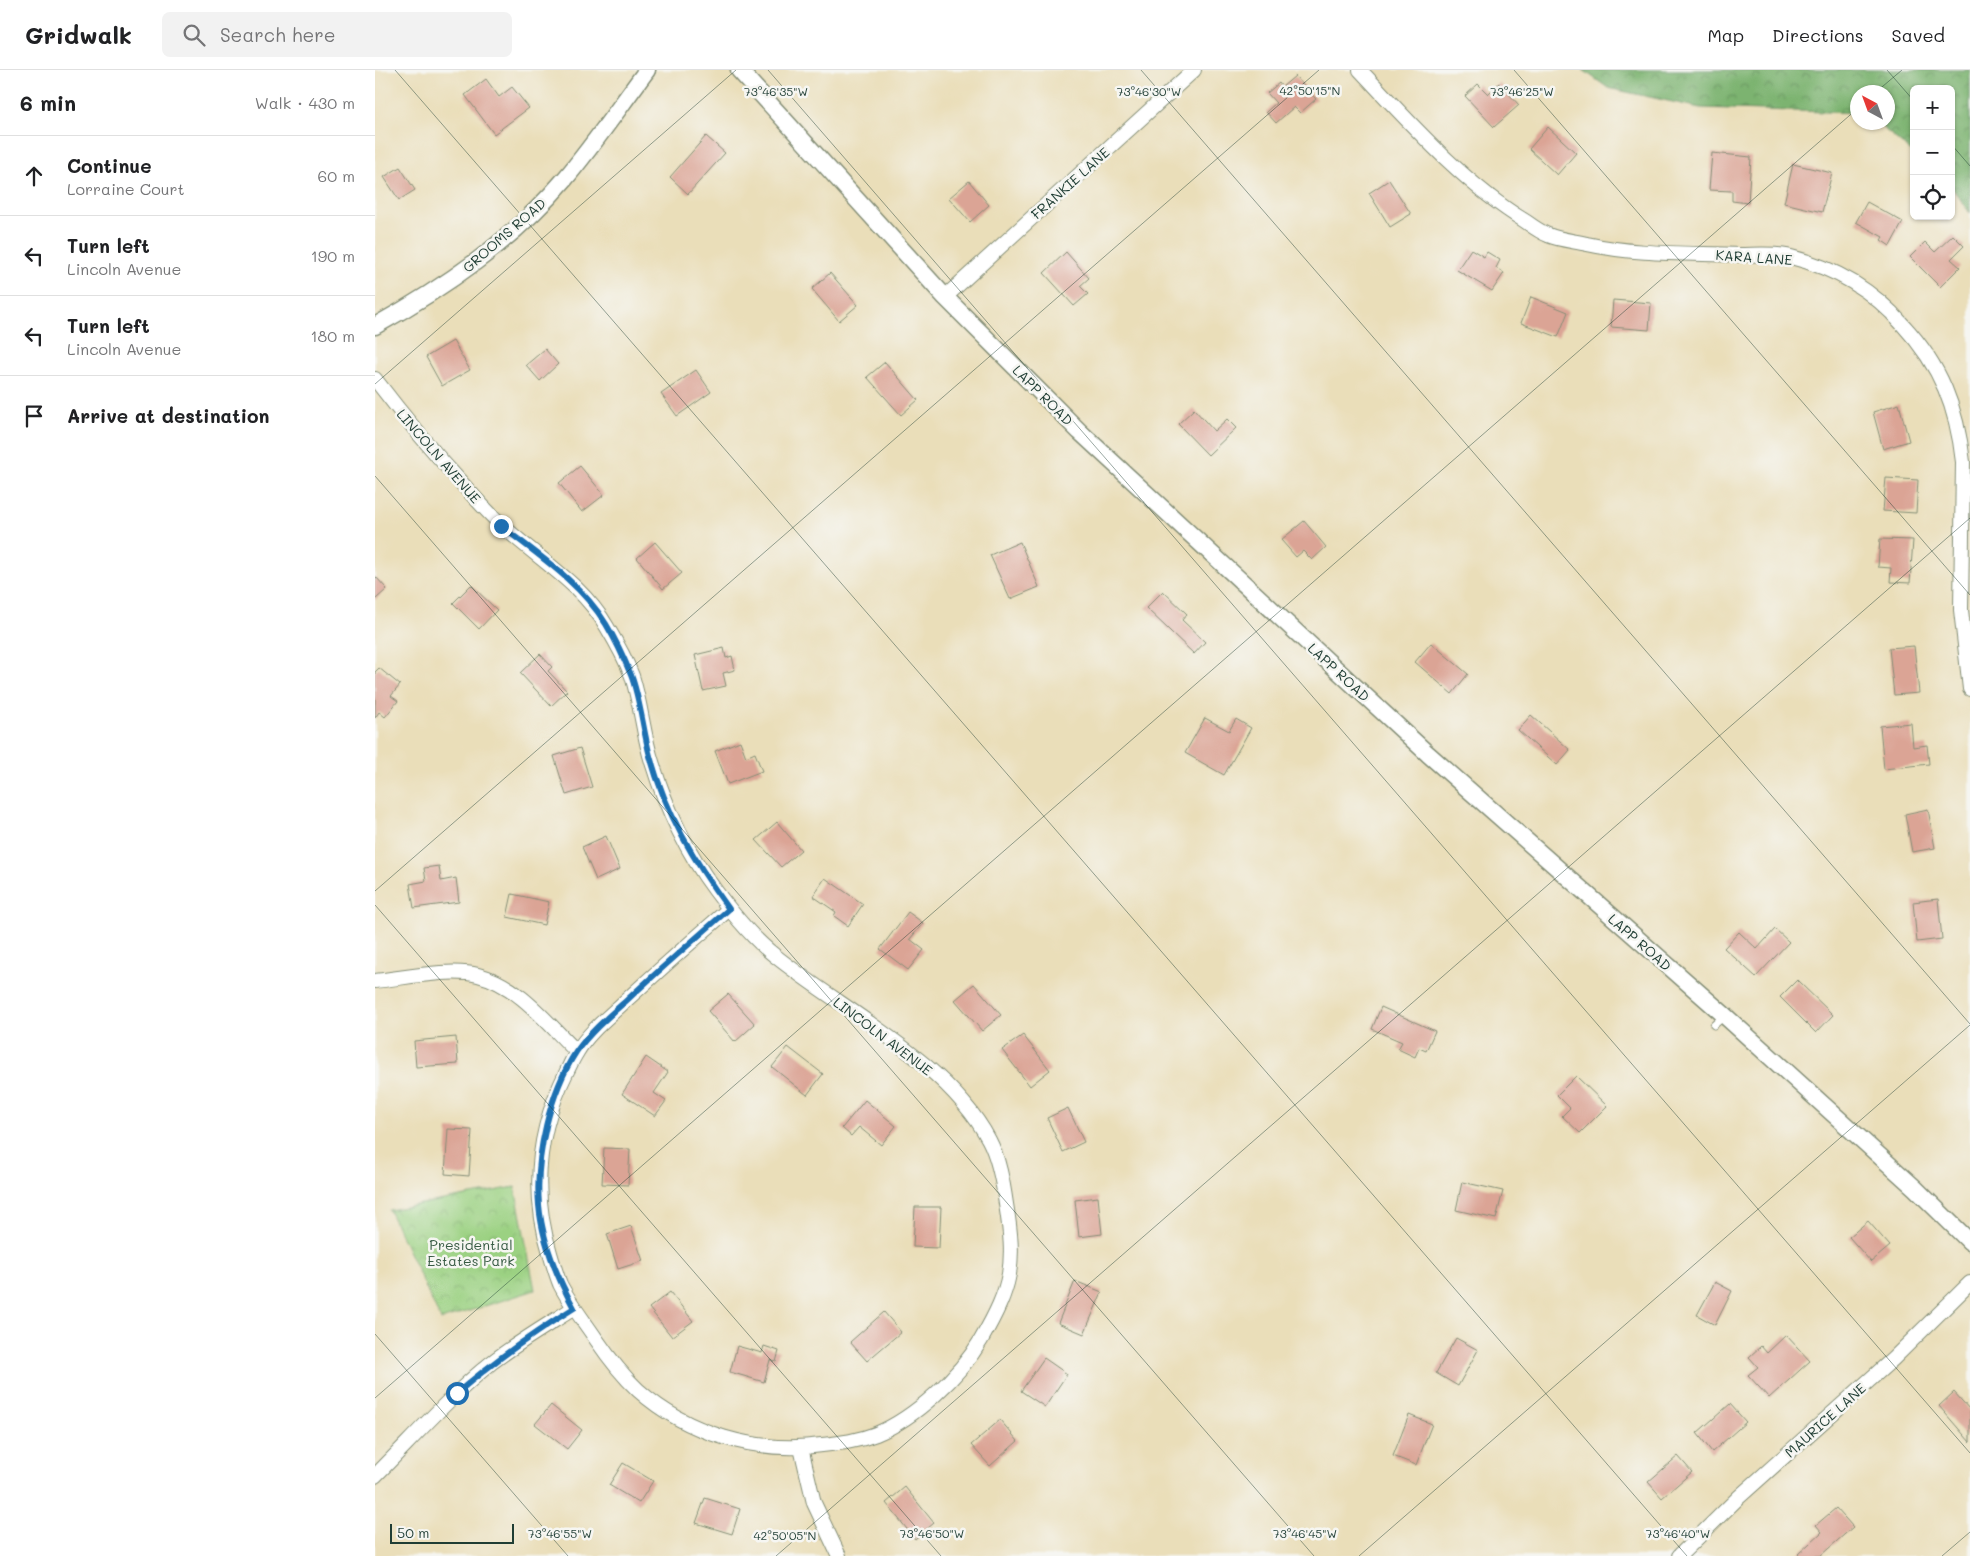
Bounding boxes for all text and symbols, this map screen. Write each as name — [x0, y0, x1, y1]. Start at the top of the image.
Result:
search box — [162, 12, 512, 57]
text: Gridwalk — [25, 19, 132, 50]
icon: search — [180, 21, 208, 49]
text: Search here — [220, 22, 336, 47]
text: Map — [1707, 23, 1744, 47]
text: Directions — [1772, 23, 1864, 47]
text: Saved — [1892, 23, 1945, 47]
text: 42°50'15"N — [1280, 82, 1340, 98]
text: 73°46'35"W — [744, 83, 808, 99]
text: 73°46'30"W — [1117, 83, 1181, 99]
text: 73°46'25"W — [1490, 83, 1554, 99]
north arrow — [1850, 85, 1895, 130]
map controls — [1910, 85, 1955, 220]
button: + — [1910, 85, 1955, 130]
text: 6 min — [20, 89, 76, 116]
text: Walk · 430 m — [255, 92, 355, 113]
button: − — [1910, 130, 1955, 175]
street label: FRANKIE LANE — [1027, 143, 1113, 223]
text: Continue — [67, 153, 152, 178]
icon: ahead — [20, 162, 48, 190]
text: 60 m — [318, 165, 355, 186]
button: locate — [1910, 175, 1955, 220]
text: Lorraine Court — [67, 178, 184, 199]
street label: GROOMS ROAD — [458, 194, 550, 276]
text: Turn left — [67, 233, 150, 258]
icon: left — [20, 242, 48, 270]
text: 190 m — [311, 245, 355, 266]
street label: KARA LANE — [1715, 245, 1793, 269]
text: Lincoln Avenue — [67, 258, 181, 279]
text: Turn left — [67, 313, 150, 338]
icon: left — [20, 322, 48, 350]
text: 180 m — [310, 325, 355, 346]
text: Lincoln Avenue — [67, 338, 181, 359]
street label: LAPP ROAD — [1009, 361, 1077, 429]
icon: arrive — [20, 402, 48, 430]
text: Arrive at destination — [67, 403, 270, 428]
street label: LINCOLN AVENUE — [393, 405, 485, 507]
route end — [490, 515, 513, 538]
street label: LAPP ROAD — [1304, 638, 1374, 706]
street label: LAPP ROAD — [1604, 909, 1676, 975]
street label: LINCOLN AVENUE — [830, 992, 936, 1080]
park label: Presidential Estates Park — [427, 1235, 515, 1270]
street label: MAURICE LANE — [1780, 1378, 1870, 1462]
route start — [446, 1382, 469, 1405]
scale bar — [390, 1521, 514, 1544]
text: 50 m — [397, 1523, 429, 1542]
text: 73°46'55"W — [528, 1525, 592, 1541]
text: 73°46'50"W — [900, 1525, 964, 1541]
text: 73°46'45"W — [1273, 1525, 1337, 1541]
text: 73°46'40"W — [1646, 1525, 1710, 1541]
text: 42°50'05"N — [754, 1527, 816, 1543]

